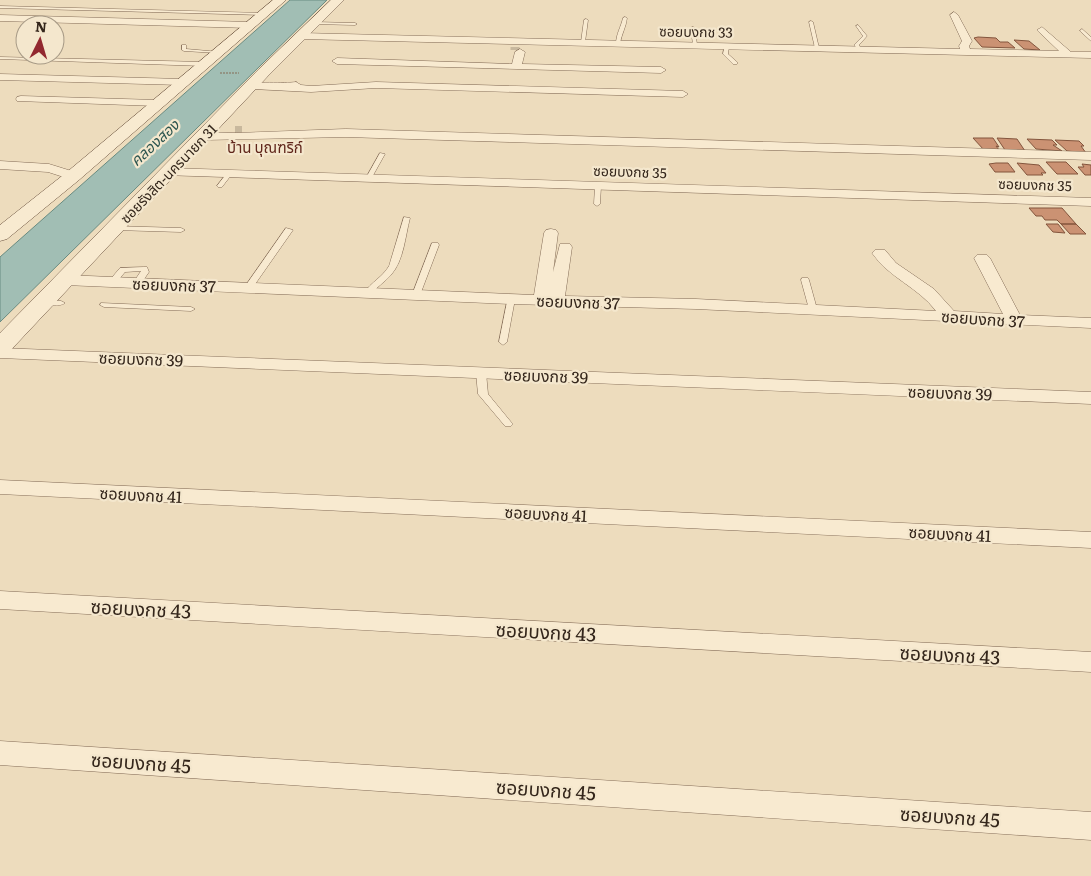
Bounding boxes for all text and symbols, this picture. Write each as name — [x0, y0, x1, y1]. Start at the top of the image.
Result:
north arrow — [15, 15, 65, 65]
text: N — [34, 16, 48, 37]
street label: ซอยบงกช 33 — [659, 20, 733, 42]
water label: คลองสอง — [124, 113, 184, 171]
street label: ซอยรังสิต-นครนายก 31 — [115, 119, 221, 227]
district label: บ้าน บุณฑริก์ — [227, 135, 303, 158]
street label: ซอยบงกช 35 — [593, 160, 667, 182]
street label: ซอยบงกช 35 — [998, 173, 1072, 195]
street label: ซอยบงกช 37 — [132, 271, 216, 297]
street label: ซอยบงกช 37 — [536, 288, 620, 314]
street label: ซอยบงกช 37 — [940, 303, 1026, 333]
street label: ซอยบงกช 39 — [98, 345, 184, 371]
street label: ซอยบงกช 39 — [503, 362, 589, 388]
street label: ซอยบงกช 39 — [907, 379, 993, 405]
street label: ซอยบงกช 41 — [99, 480, 183, 508]
street label: ซอยบงกช 41 — [504, 499, 588, 527]
street label: ซอยบงกช 41 — [908, 519, 992, 547]
street label: ซอยบงกช 43 — [90, 591, 192, 625]
street label: ซอยบงกช 43 — [495, 614, 597, 648]
street label: ซอยบงกช 43 — [899, 637, 1001, 671]
street label: ซอยบงกช 45 — [90, 745, 192, 779]
street label: ซอยบงกช 45 — [495, 772, 597, 806]
street label: ซอยบงกช 45 — [899, 799, 1001, 833]

